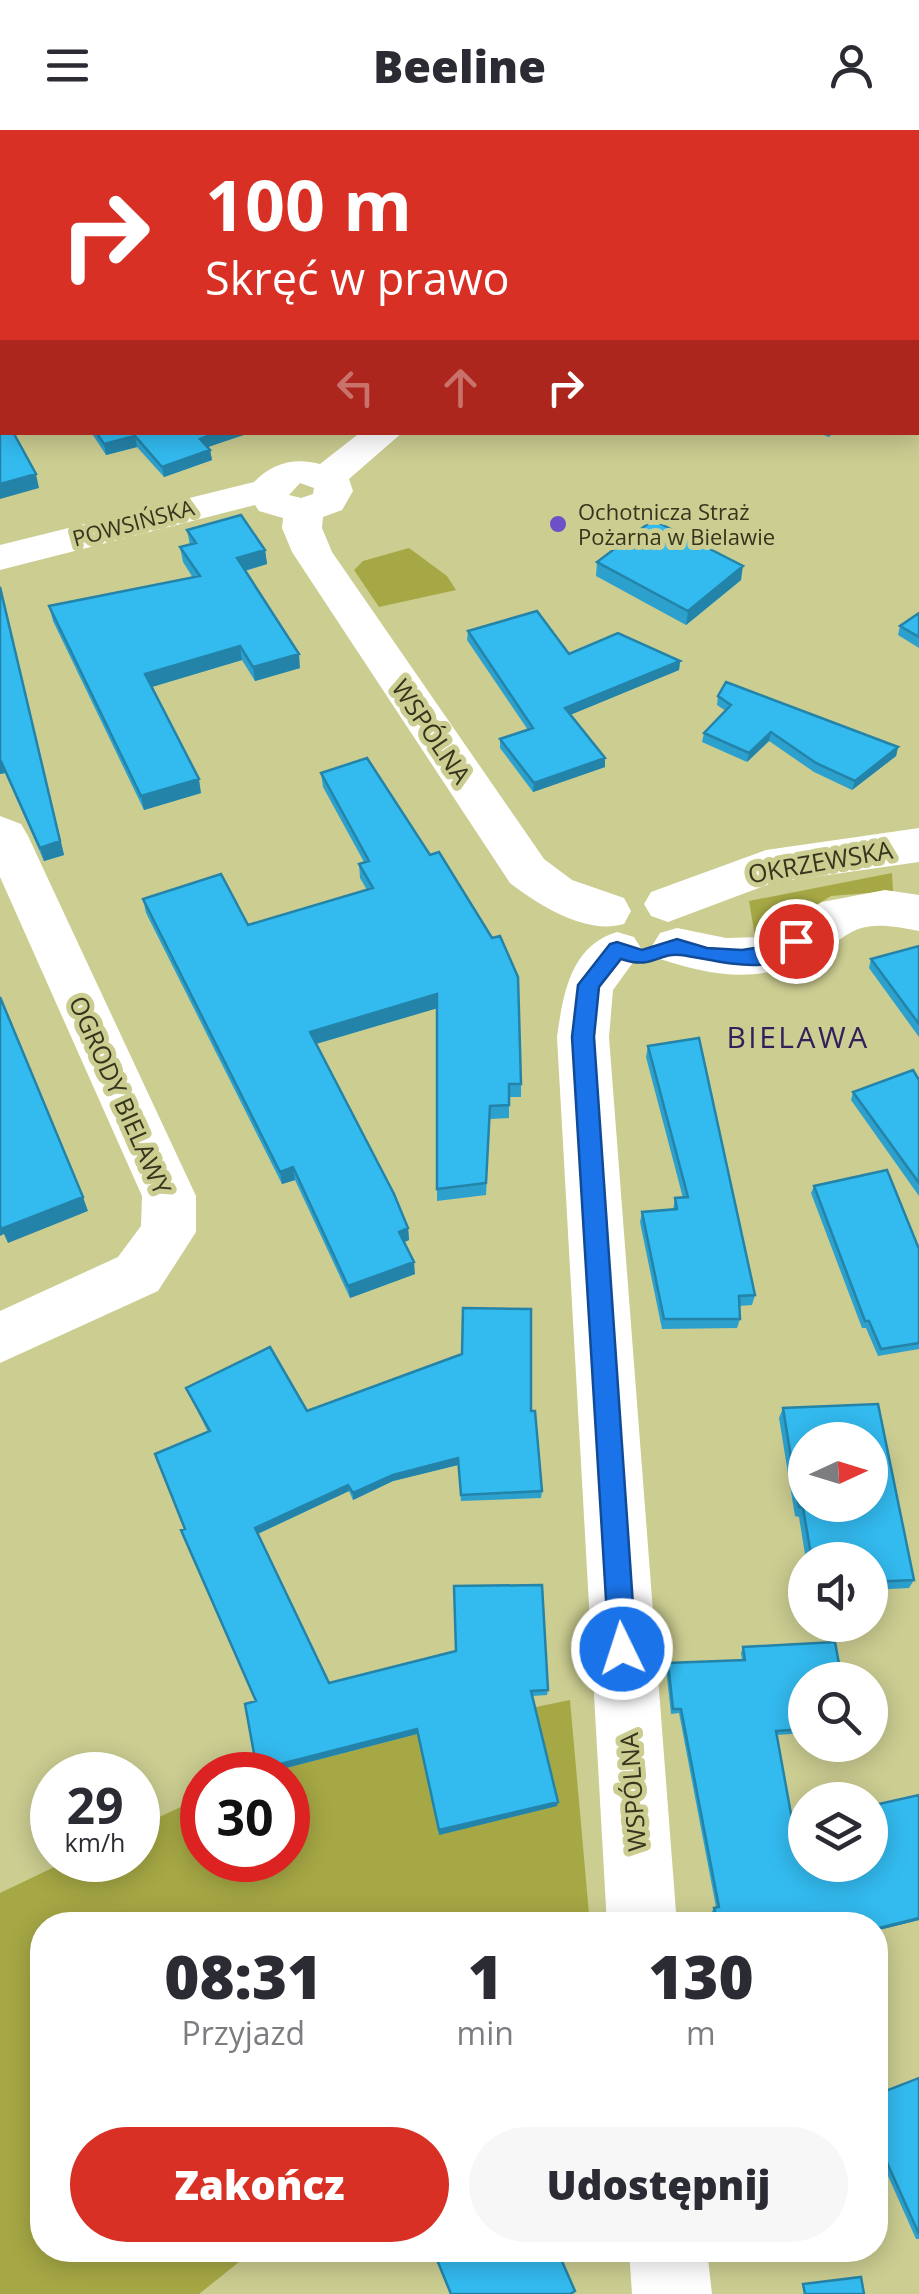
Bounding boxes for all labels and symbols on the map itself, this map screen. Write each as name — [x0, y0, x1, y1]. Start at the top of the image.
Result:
street label: POWSIŃSKA — [69, 491, 197, 553]
place label: Ochotnicza Straż Pożarna w Bielawie — [578, 496, 775, 551]
marker: Ochotnicza Straż Pożarna w Bielawie — [547, 513, 569, 535]
street label: WSPÓLNA — [385, 672, 479, 790]
street label: OKRZEWSKA — [745, 832, 895, 890]
pin — [754, 899, 839, 984]
street label: OGRODY BIELAWY — [62, 990, 180, 1200]
district label: BIELAWA — [726, 1016, 870, 1057]
north arrow — [788, 1422, 888, 1522]
position arrow — [570, 1597, 674, 1701]
street label: WSPÓLNA — [611, 1731, 653, 1853]
speed limit sign: 30 — [180, 1752, 310, 1882]

